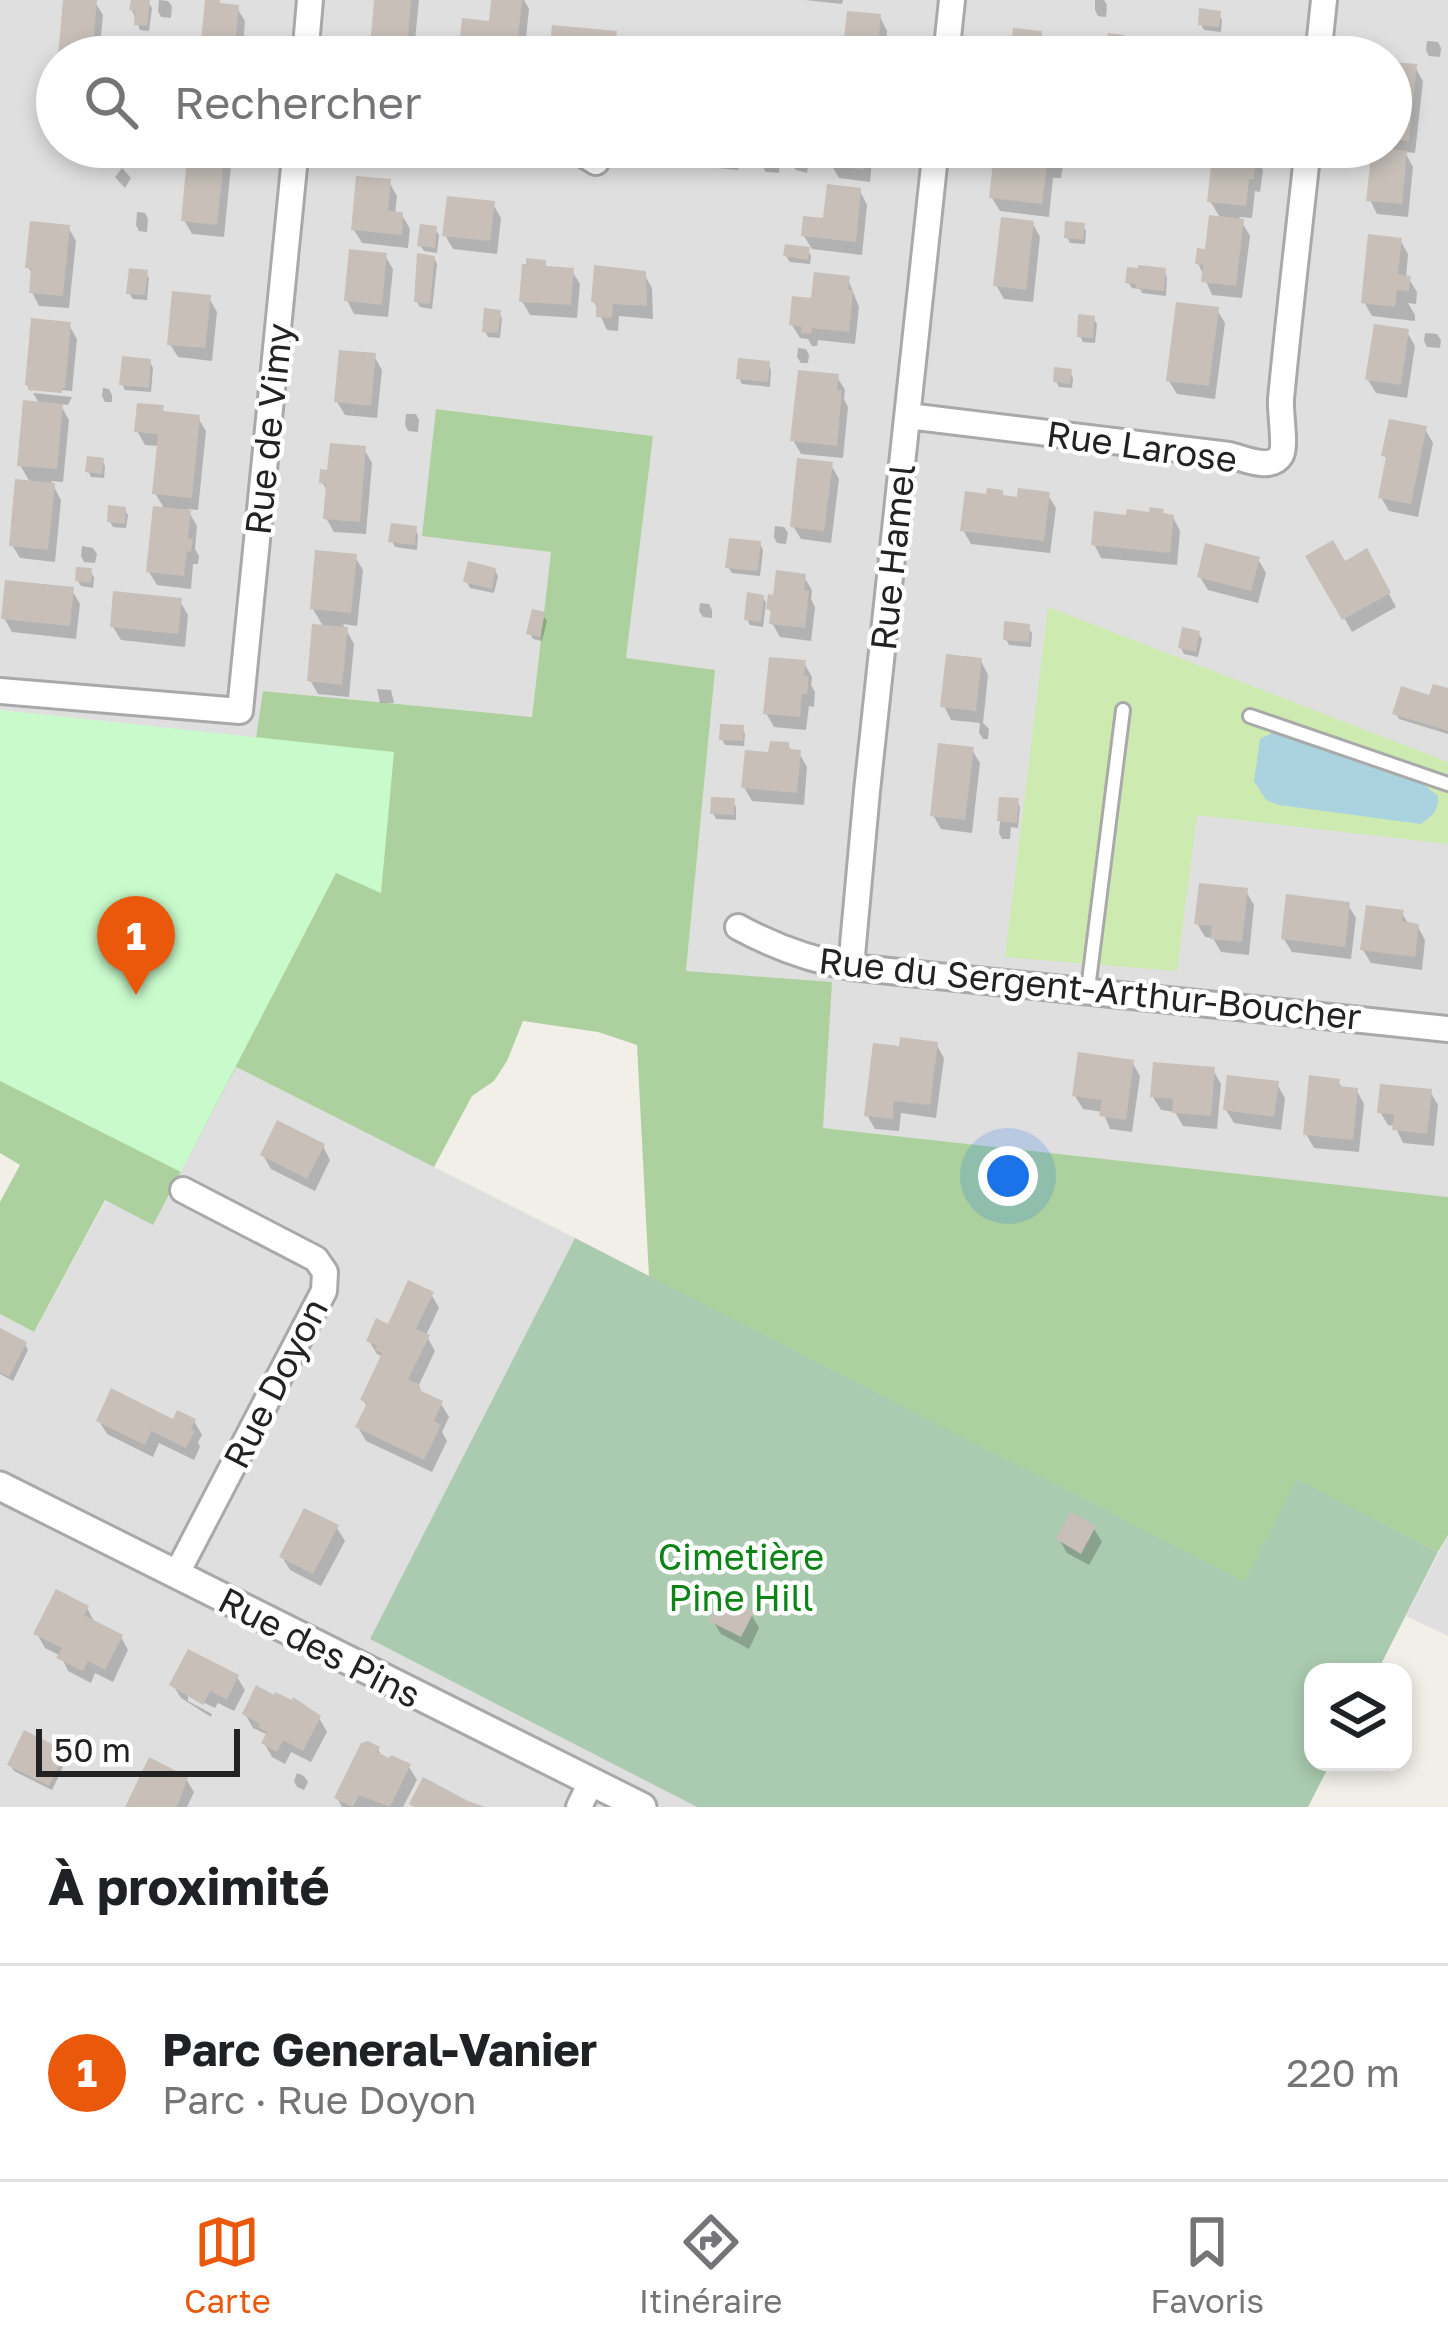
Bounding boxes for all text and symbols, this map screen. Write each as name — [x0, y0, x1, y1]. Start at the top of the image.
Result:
search box — [36, 36, 1412, 168]
icon: search — [78, 69, 144, 135]
text: Rechercher — [174, 75, 422, 129]
street label: Rue de Vimy — [236, 321, 300, 537]
street label: Rue Larose — [1044, 411, 1240, 481]
street label: Rue Hamel — [861, 462, 923, 652]
pin: 1 — [97, 896, 175, 995]
street label: Rue du Sergent-Arthur-Boucher — [817, 938, 1363, 1038]
your location — [978, 1146, 1038, 1206]
street label: Rue Doyon — [214, 1291, 336, 1475]
park label: Cimetière Pine Hill — [658, 1535, 824, 1619]
street label: Rue des Pins — [212, 1578, 428, 1716]
map controls — [1304, 1663, 1412, 1771]
button: layers — [1304, 1663, 1412, 1771]
scale bar — [36, 1723, 240, 1776]
text: 50 m — [54, 1730, 131, 1769]
text: À proximité — [48, 1855, 330, 1916]
text: Parc General-Vanier — [162, 2022, 597, 2076]
text: 1 — [77, 2049, 97, 2096]
text: 220 m — [1286, 2049, 1400, 2096]
text: Parc · Rue Doyon — [162, 2076, 477, 2123]
tab: Carte — [184, 2209, 271, 2320]
tab: Itinéraire — [639, 2209, 782, 2320]
tab: Favoris — [1150, 2209, 1264, 2320]

